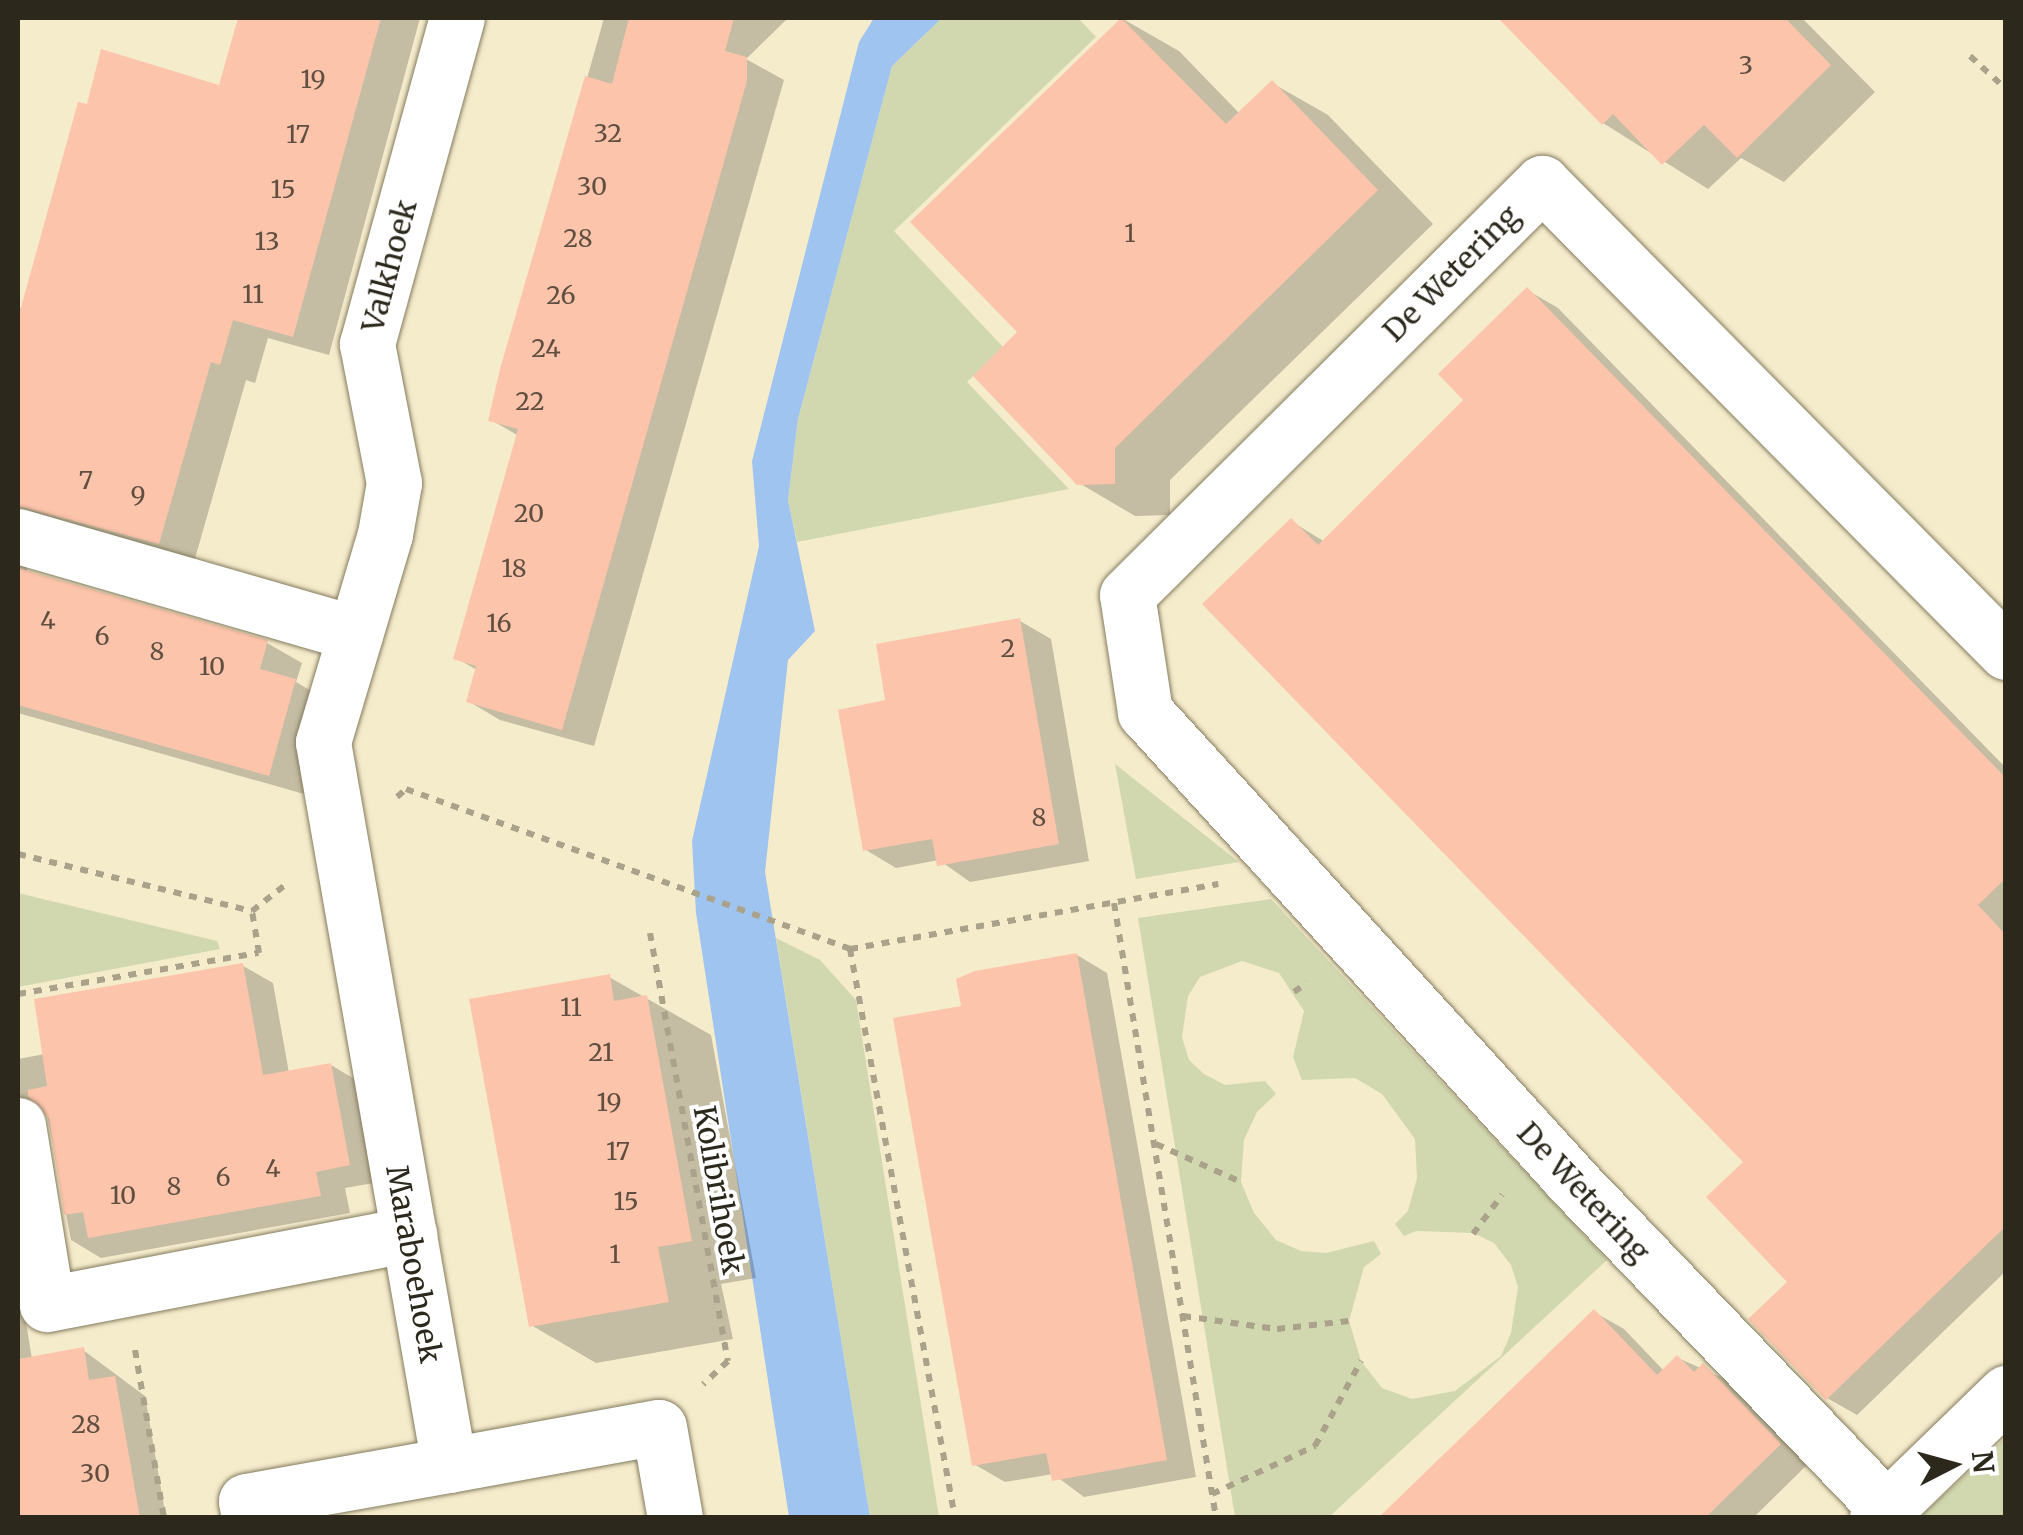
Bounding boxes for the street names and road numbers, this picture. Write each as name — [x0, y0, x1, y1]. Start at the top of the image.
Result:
street label: Valkhoek — [354, 196, 424, 336]
street label: De Wetering — [1375, 197, 1527, 349]
street label: Kolibrihoek — [686, 1103, 752, 1277]
street label: De Wetering — [1510, 1115, 1658, 1269]
street label: Maraboehoek — [379, 1162, 449, 1366]

